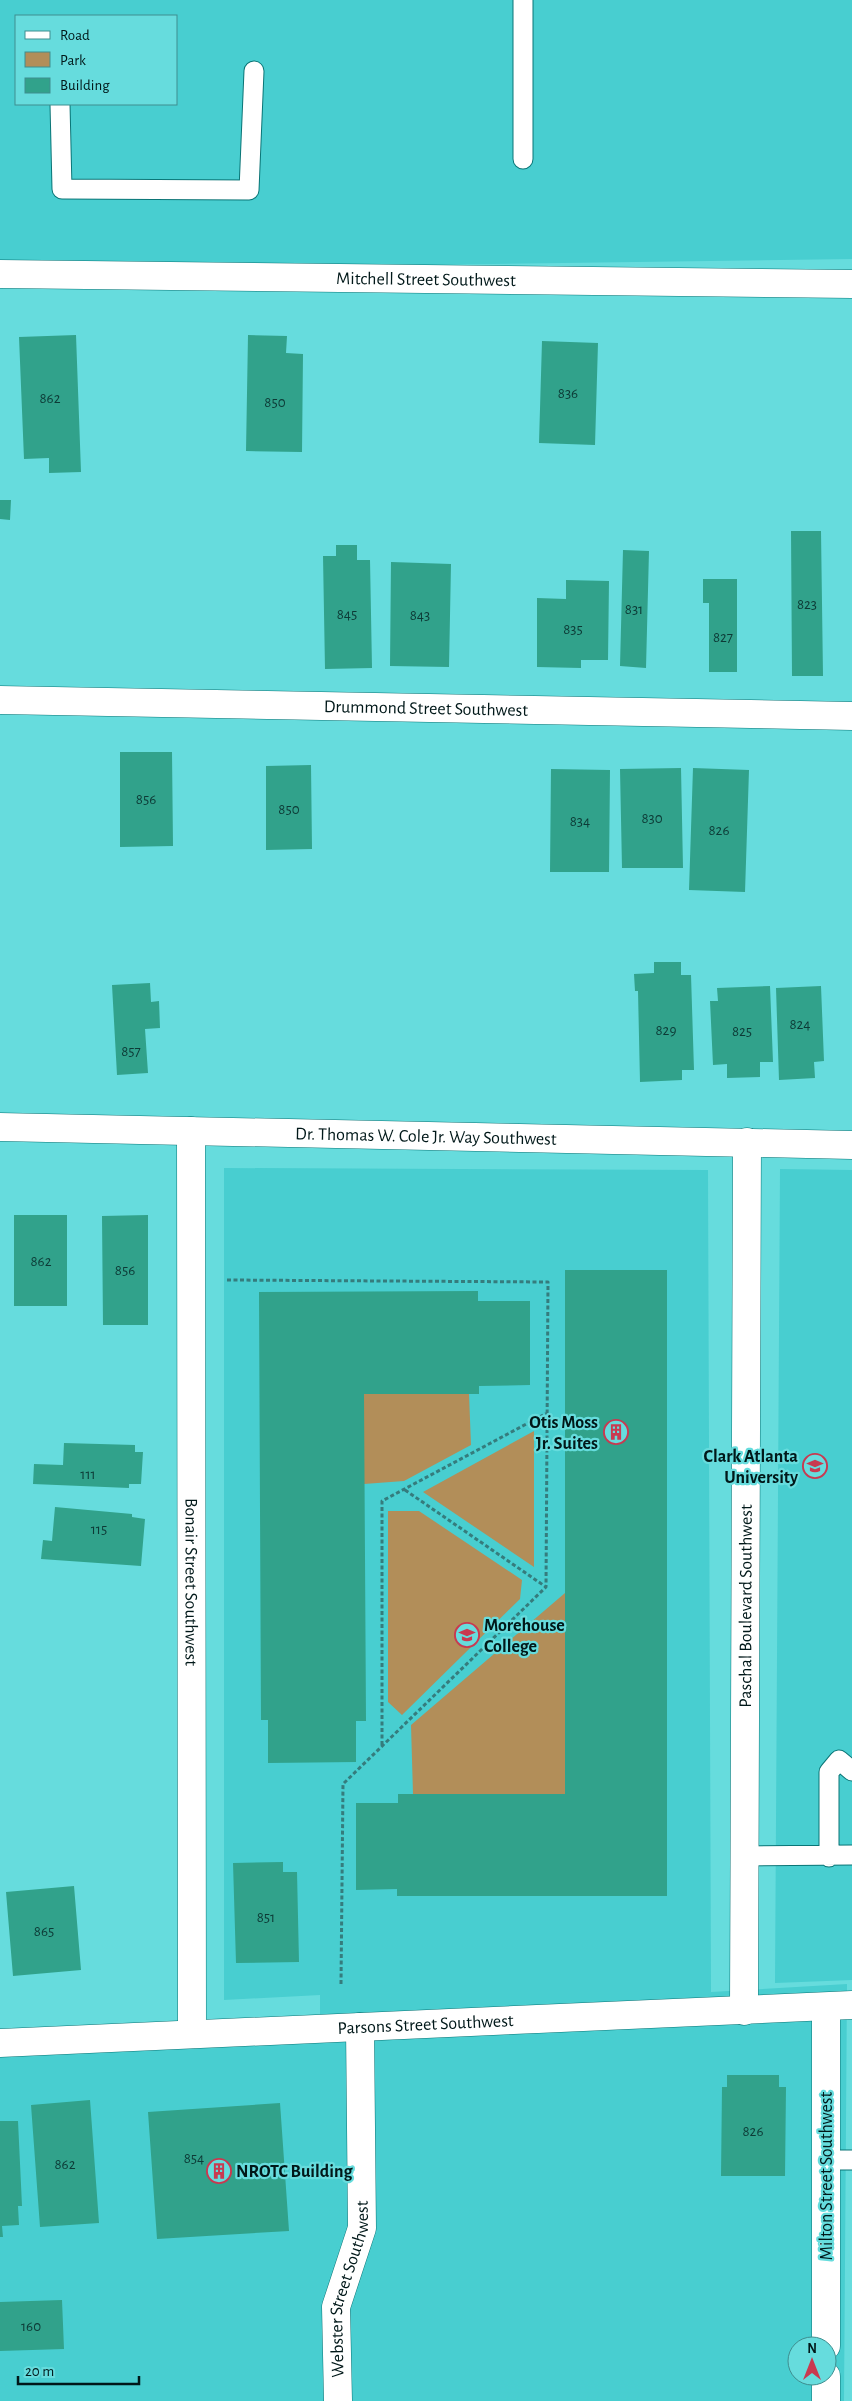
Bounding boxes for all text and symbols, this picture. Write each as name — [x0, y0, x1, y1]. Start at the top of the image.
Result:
legend — [15, 15, 178, 105]
text: Road — [60, 28, 90, 43]
text: Park — [60, 53, 86, 68]
text: Building — [60, 78, 110, 93]
street label: Mitchell Street Southwest — [336, 270, 516, 290]
house number: 836 — [558, 386, 578, 401]
house number: 862 — [40, 391, 61, 406]
house number: 850 — [264, 395, 286, 410]
house number: 823 — [797, 597, 817, 612]
house number: 831 — [625, 602, 643, 617]
house number: 845 — [337, 607, 357, 622]
house number: 843 — [410, 608, 430, 623]
house number: 835 — [563, 622, 583, 637]
house number: 827 — [713, 630, 733, 645]
street label: Drummond Street Southwest — [324, 698, 528, 720]
house number: 856 — [136, 792, 156, 807]
house number: 850 — [278, 802, 300, 817]
house number: 830 — [641, 811, 663, 826]
house number: 834 — [570, 814, 590, 829]
house number: 826 — [709, 823, 730, 838]
house number: 824 — [789, 1017, 811, 1032]
house number: 829 — [656, 1023, 677, 1038]
house number: 825 — [732, 1024, 752, 1039]
house number: 857 — [121, 1044, 141, 1059]
street label: Dr. Thomas W. Cole Jr. Way Southwest — [295, 1125, 557, 1149]
house number: 862 — [31, 1254, 52, 1269]
house number: 856 — [115, 1263, 135, 1278]
place label: Otis Moss Jr. Suites — [529, 1414, 598, 1453]
building icon: Otis Moss Jr. Suites — [603, 1419, 629, 1445]
place label: Clark Atlanta University — [704, 1448, 799, 1487]
school or university icon: Clark Atlanta University — [802, 1453, 828, 1479]
house number: 111 — [80, 1467, 96, 1482]
street label: Bonair Street Southwest — [181, 1498, 200, 1666]
street label: Paschal Boulevard Southwest — [737, 1504, 756, 1708]
house number: 115 — [91, 1522, 107, 1537]
place label: Morehouse College — [484, 1617, 565, 1656]
school or university icon: Morehouse College — [454, 1622, 480, 1648]
house number: 851 — [257, 1910, 275, 1925]
house number: 865 — [34, 1924, 54, 1939]
street label: Parsons Street Southwest — [337, 2012, 514, 2038]
street label: Milton Street Southwest — [818, 2092, 836, 2260]
house number: 826 — [743, 2124, 764, 2139]
house number: 854 — [184, 2151, 204, 2166]
house number: 862 — [55, 2157, 76, 2172]
building icon: NROTC Building — [206, 2158, 232, 2184]
place label: NROTC Building — [236, 2163, 353, 2181]
street label: Webster Street Southwest — [328, 2200, 372, 2378]
house number: 160 — [21, 2319, 41, 2334]
north arrow — [787, 2336, 837, 2386]
text: N — [807, 2342, 817, 2356]
scale bar — [18, 2354, 139, 2386]
text: 20 m — [25, 2364, 54, 2379]

